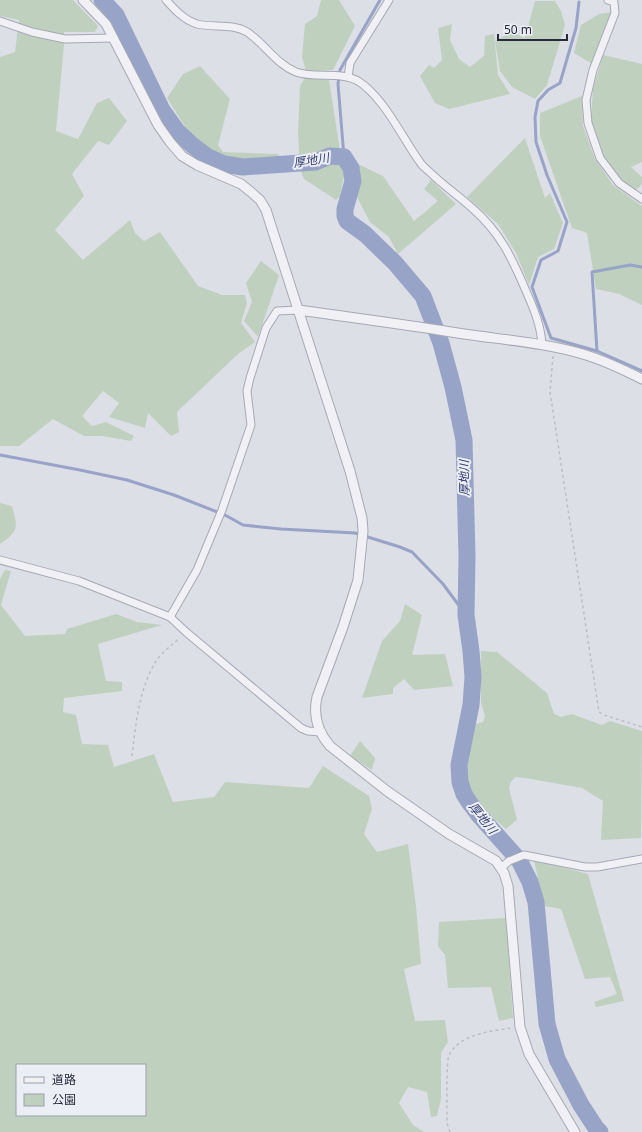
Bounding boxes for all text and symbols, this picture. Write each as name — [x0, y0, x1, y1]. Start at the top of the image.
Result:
scale bar — [498, 16, 567, 42]
text: 50 m — [504, 21, 532, 38]
water label: 厚地川 — [292, 148, 332, 171]
water label: 厚地川 — [455, 458, 473, 496]
water label: 厚地川 — [465, 799, 502, 839]
legend — [16, 1064, 146, 1116]
text: 道路 — [52, 1071, 76, 1088]
text: 公園 — [52, 1091, 76, 1108]

